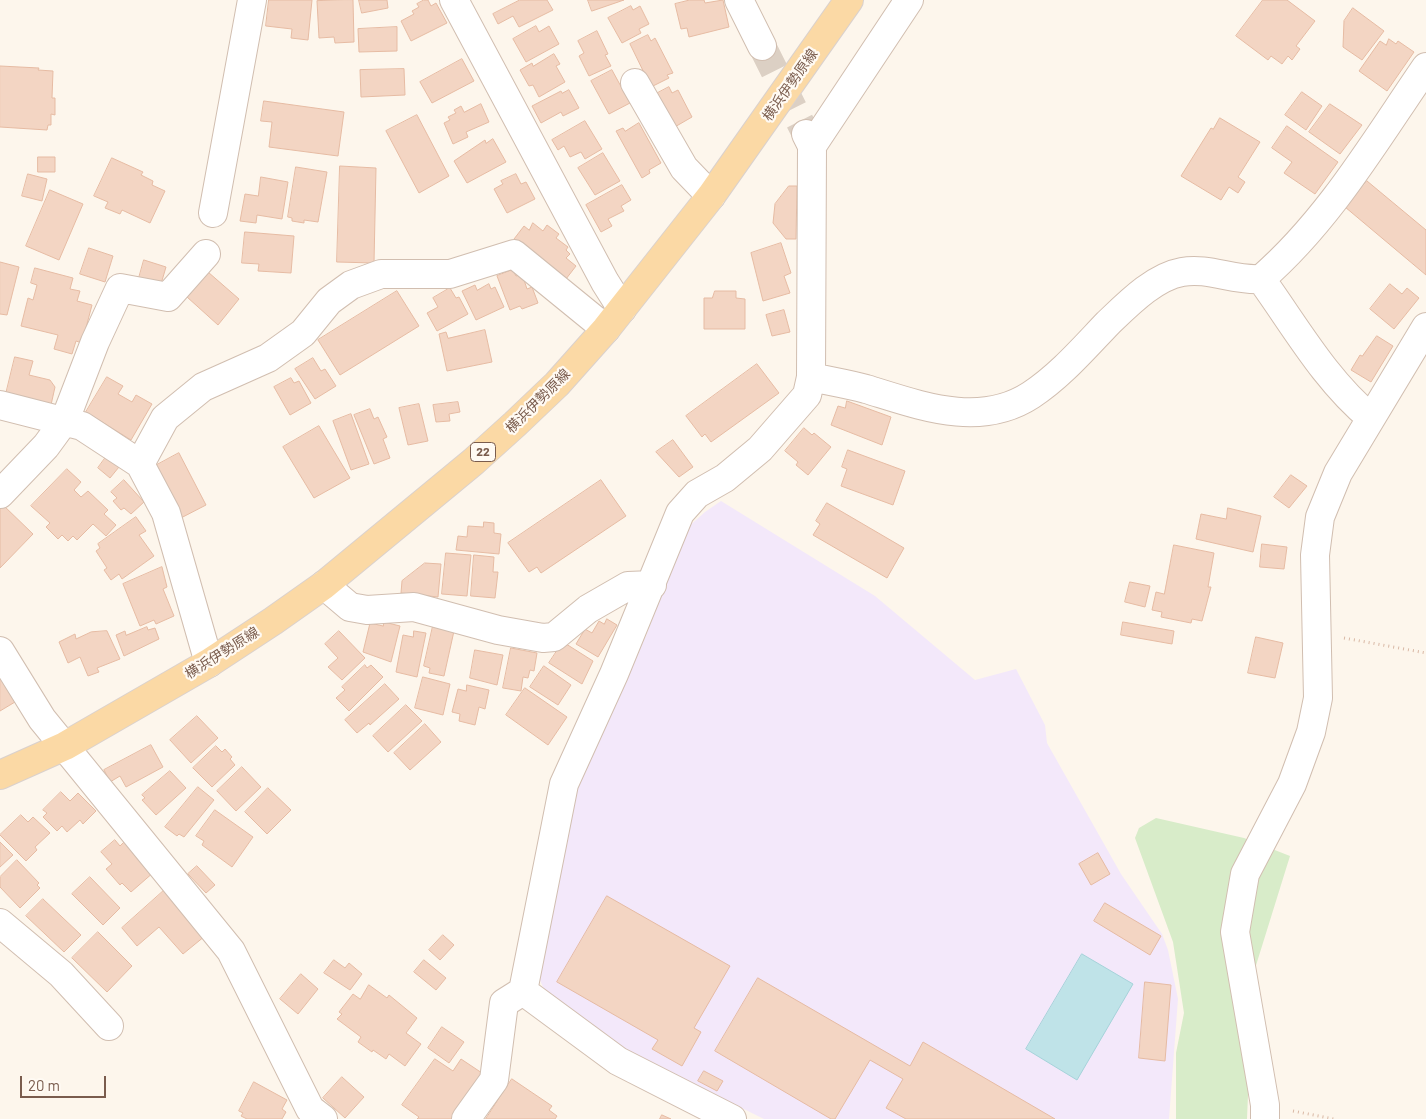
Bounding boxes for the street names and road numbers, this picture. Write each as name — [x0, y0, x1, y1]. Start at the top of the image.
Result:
street label: 横浜伊勢原線 — [759, 46, 821, 124]
street label: 横浜伊勢原線 — [502, 365, 574, 437]
road number: 22 — [470, 442, 496, 462]
street label: 横浜伊勢原線 — [182, 624, 262, 682]

